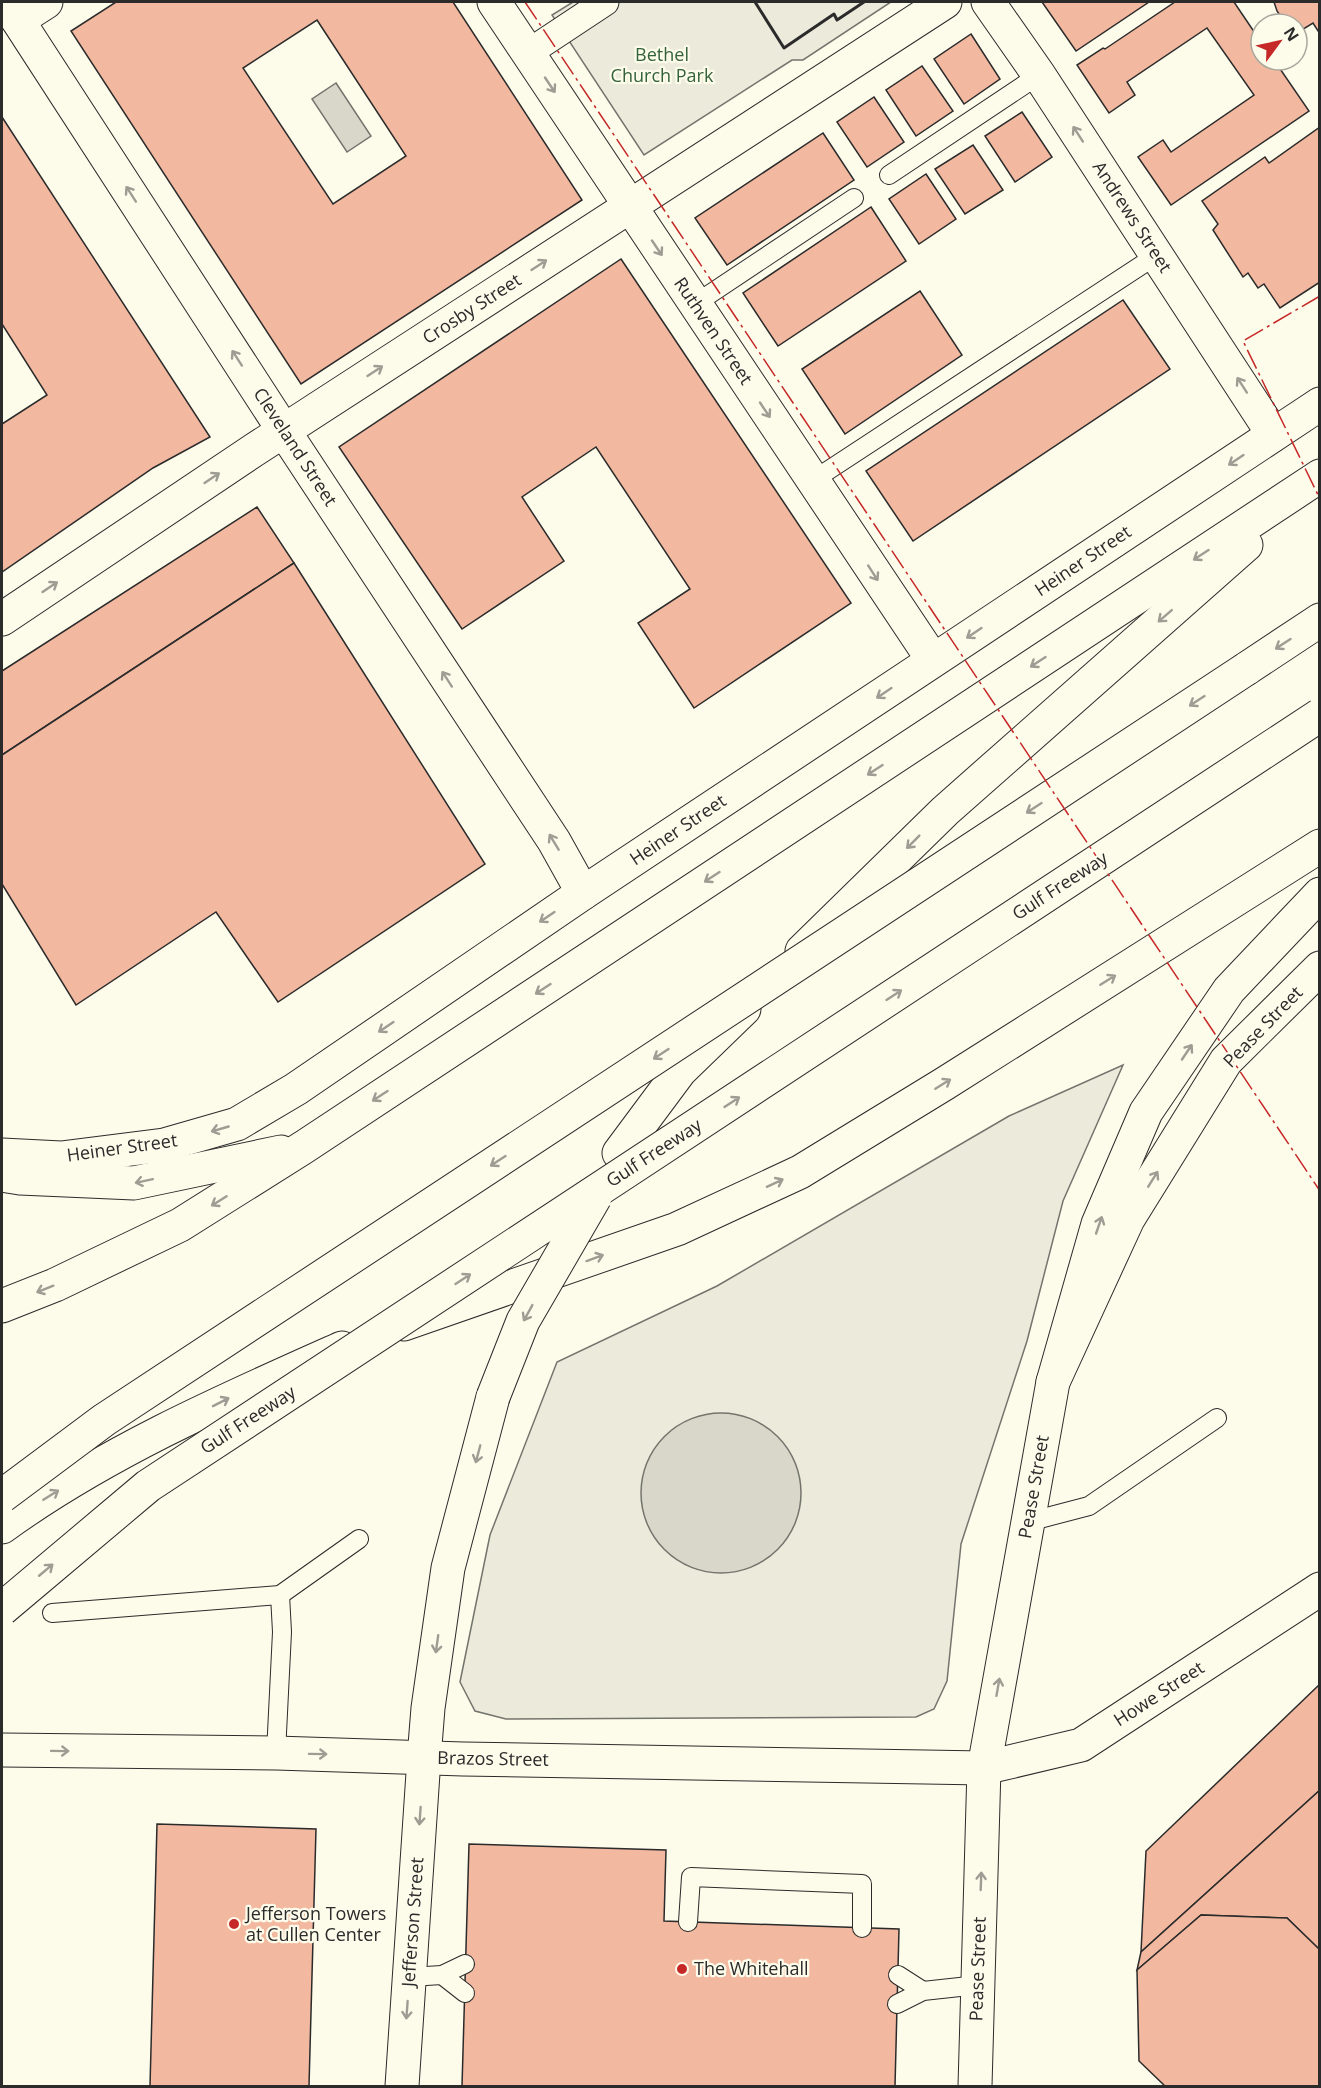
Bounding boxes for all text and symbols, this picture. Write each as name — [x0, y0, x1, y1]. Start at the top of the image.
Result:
north arrow — [1249, 12, 1309, 72]
text: N — [1279, 22, 1304, 45]
park label: Bethel Church Park — [611, 42, 714, 87]
one-way arrow — [544, 77, 556, 93]
one-way arrow — [1072, 126, 1084, 143]
street label: Andrews Street — [1088, 156, 1178, 277]
one-way arrow — [125, 186, 137, 203]
one-way arrow — [651, 239, 663, 256]
one-way arrow — [530, 259, 547, 271]
street label: Crosby Street — [417, 267, 525, 349]
street label: Ruthven Street — [669, 272, 759, 389]
one-way arrow — [231, 350, 243, 366]
one-way arrow — [367, 365, 384, 378]
one-way arrow — [1235, 377, 1248, 394]
street label: Cleveland Street — [249, 383, 343, 510]
one-way arrow — [760, 401, 772, 418]
one-way arrow — [1228, 454, 1245, 466]
one-way arrow — [203, 472, 220, 484]
street label: Heiner Street — [1030, 519, 1135, 601]
one-way arrow — [1192, 548, 1209, 561]
one-way arrow — [867, 564, 879, 581]
one-way arrow — [41, 581, 58, 593]
one-way arrow — [1158, 609, 1173, 623]
one-way arrow — [966, 627, 983, 639]
one-way arrow — [1275, 638, 1291, 650]
one-way arrow — [1030, 656, 1047, 668]
one-way arrow — [441, 671, 453, 688]
one-way arrow — [876, 687, 893, 699]
one-way arrow — [1189, 695, 1206, 707]
one-way arrow — [867, 764, 884, 776]
street label: Heiner Street — [625, 788, 730, 870]
one-way arrow — [1026, 802, 1043, 814]
one-way arrow — [548, 834, 560, 851]
one-way arrow — [906, 834, 921, 849]
street label: Gulf Freeway — [1007, 845, 1113, 925]
one-way arrow — [705, 871, 721, 883]
one-way arrow — [539, 912, 556, 924]
one-way arrow — [1099, 974, 1116, 986]
street label: Pease Street — [1217, 980, 1307, 1072]
one-way arrow — [535, 983, 552, 995]
one-way arrow — [886, 989, 902, 1001]
one-way arrow — [378, 1021, 395, 1033]
one-way arrow — [1181, 1044, 1193, 1061]
one-way arrow — [652, 1047, 669, 1060]
one-way arrow — [934, 1078, 951, 1090]
one-way arrow — [372, 1091, 389, 1103]
one-way arrow — [723, 1096, 739, 1108]
street label: Gulf Freeway — [601, 1112, 707, 1192]
one-way arrow — [211, 1124, 230, 1135]
street label: Heiner Street — [65, 1127, 179, 1167]
one-way arrow — [490, 1155, 506, 1167]
one-way arrow — [1148, 1171, 1160, 1188]
one-way arrow — [134, 1176, 154, 1187]
one-way arrow — [766, 1177, 784, 1189]
one-way arrow — [211, 1195, 228, 1207]
one-way arrow — [1094, 1216, 1105, 1235]
one-way arrow — [585, 1251, 604, 1262]
one-way arrow — [455, 1272, 472, 1285]
one-way arrow — [36, 1284, 55, 1295]
one-way arrow — [521, 1304, 533, 1321]
street label: Gulf Freeway — [195, 1379, 301, 1459]
one-way arrow — [212, 1395, 230, 1407]
street label: Pease Street — [1012, 1433, 1054, 1540]
one-way arrow — [472, 1444, 483, 1463]
one-way arrow — [42, 1489, 59, 1501]
one-way arrow — [38, 1563, 53, 1577]
one-way arrow — [432, 1633, 443, 1653]
street label: Howe Street — [1109, 1655, 1208, 1731]
one-way arrow — [993, 1678, 1004, 1698]
one-way arrow — [49, 1745, 69, 1757]
street label: Brazos Street — [437, 1745, 549, 1771]
one-way arrow — [307, 1748, 327, 1760]
one-way arrow — [414, 1805, 425, 1825]
street label: Jefferson Street — [395, 1856, 429, 1990]
one-way arrow — [975, 1872, 987, 1892]
place label: Jefferson Towers at Cullen Center — [244, 1901, 386, 1946]
street label: Pease Street — [963, 1916, 991, 2022]
marker: Jefferson Towers at Cullen Center — [227, 1917, 241, 1931]
place label: The Whitehall — [694, 1956, 809, 1980]
marker: The Whitehall — [675, 1962, 689, 1976]
one-way arrow — [402, 2000, 413, 2020]

